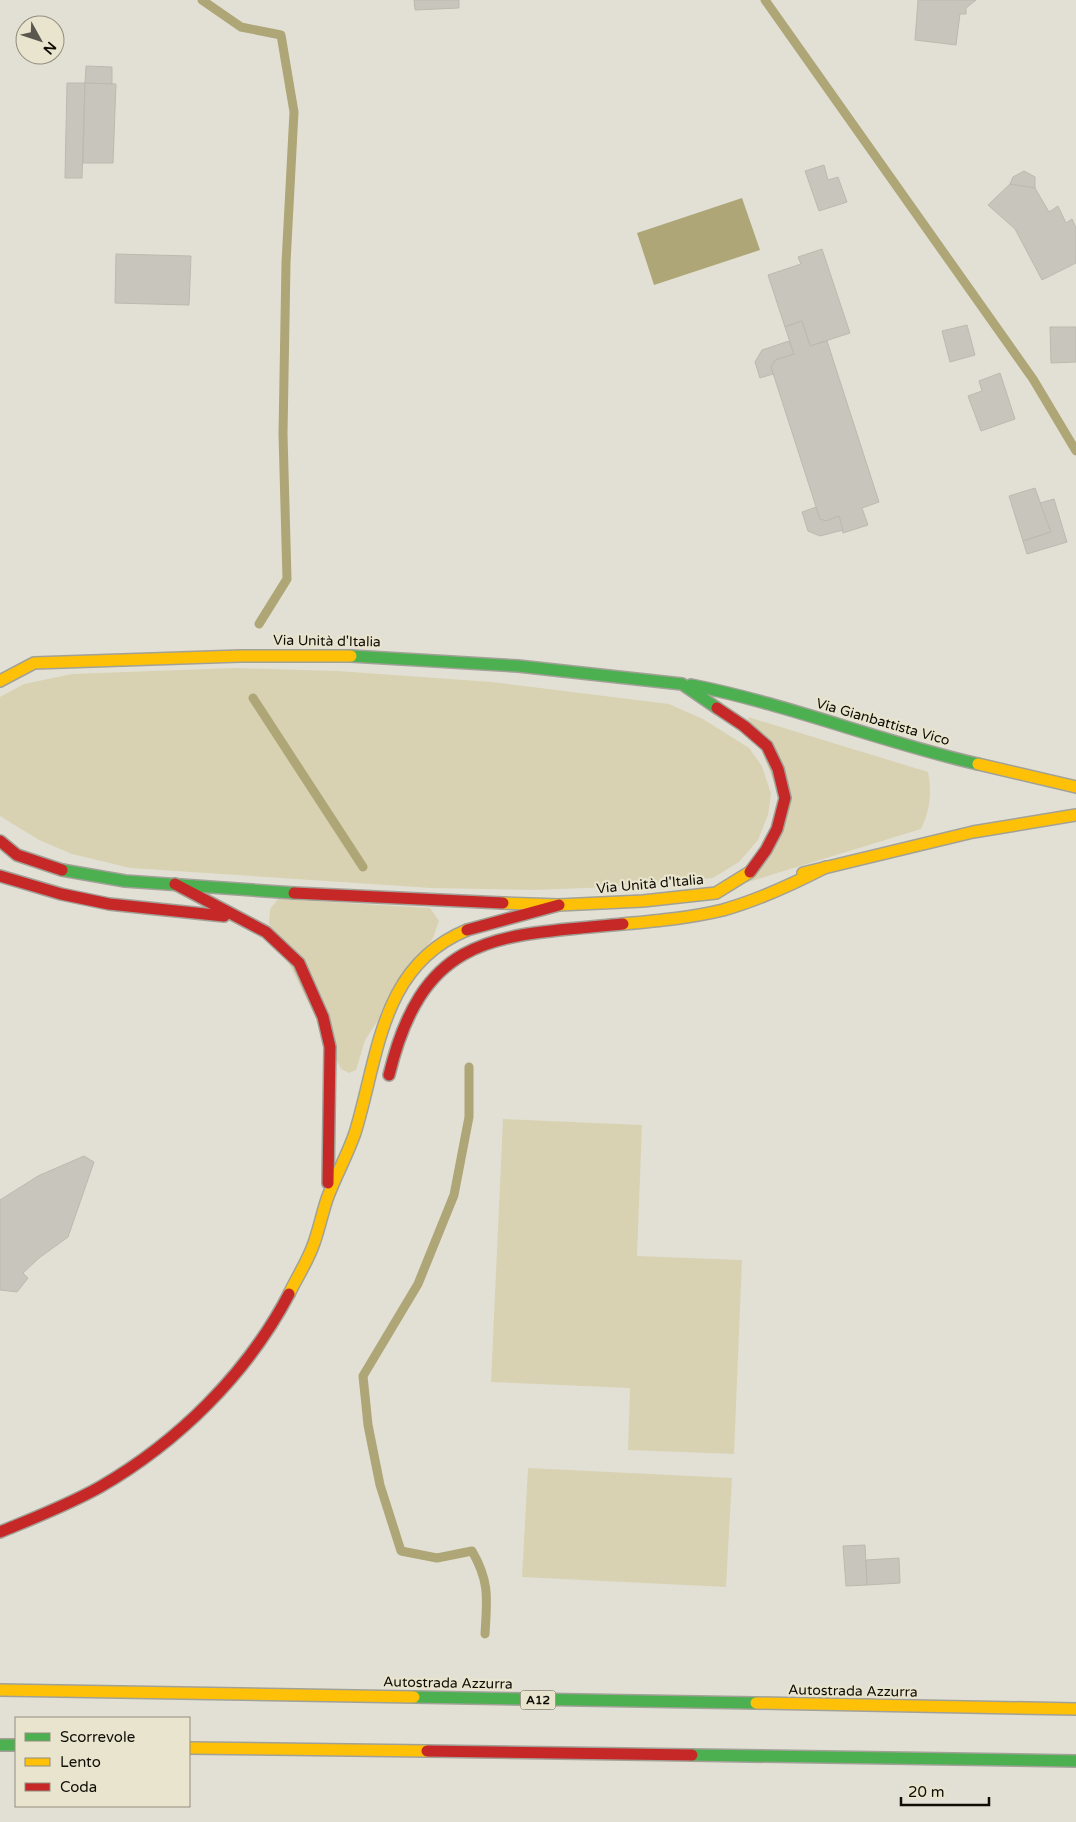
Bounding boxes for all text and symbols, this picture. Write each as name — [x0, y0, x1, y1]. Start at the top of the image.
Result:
north arrow — [15, 15, 65, 65]
text: N — [39, 38, 60, 58]
street label: Via Unità d'Italia — [273, 632, 381, 650]
street label: Via Gianbattista Vico — [814, 695, 952, 749]
street label: Via Unità d'Italia — [596, 871, 704, 897]
street label: Autostrada Azzurra — [383, 1673, 513, 1693]
street label: Autostrada Azzurra — [788, 1681, 918, 1701]
road number: A12 — [520, 1690, 556, 1710]
legend — [15, 1717, 190, 1807]
text: Scorrevole — [60, 1728, 135, 1746]
text: Lento — [60, 1753, 101, 1771]
scale bar — [901, 1774, 988, 1806]
text: Coda — [60, 1778, 97, 1796]
text: 20 m — [908, 1783, 945, 1801]

